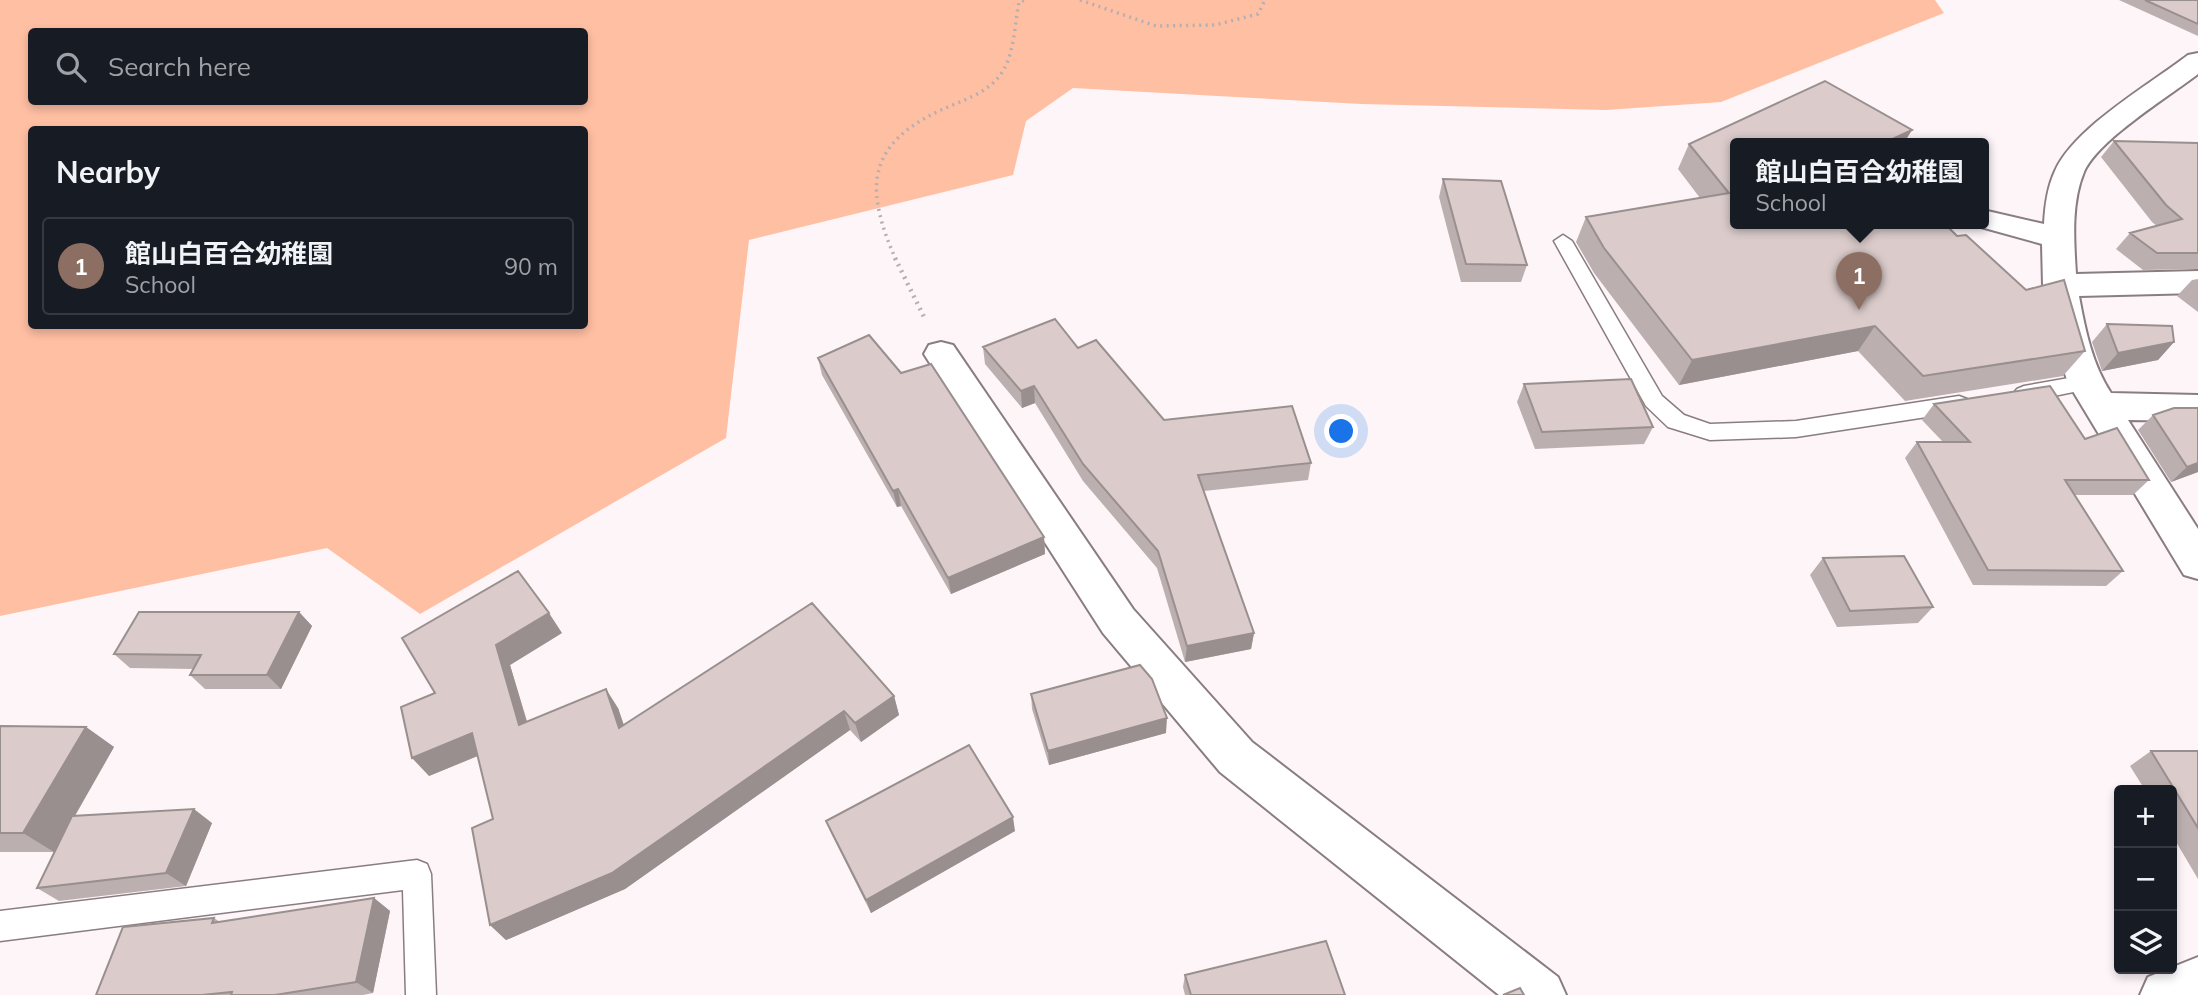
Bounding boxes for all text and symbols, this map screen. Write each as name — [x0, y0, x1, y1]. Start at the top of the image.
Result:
search box — [28, 28, 588, 105]
icon: search — [52, 48, 90, 86]
text: Search here — [108, 50, 251, 83]
popup — [1730, 138, 1989, 229]
text: Nearby — [56, 153, 160, 191]
text: 館山白百合幼稚園 — [1755, 155, 1964, 188]
text: School — [1755, 188, 1826, 217]
text: 館山白百合幼稚園 — [125, 237, 333, 270]
text: 1 — [74, 252, 88, 281]
text: 90 m — [504, 252, 558, 281]
pin: 1 — [1836, 252, 1882, 310]
text: School — [125, 270, 196, 299]
your location — [1324, 414, 1358, 448]
map controls — [2114, 785, 2177, 974]
button: + — [2114, 785, 2177, 848]
button: − — [2114, 848, 2177, 911]
button: layers — [2114, 911, 2177, 974]

